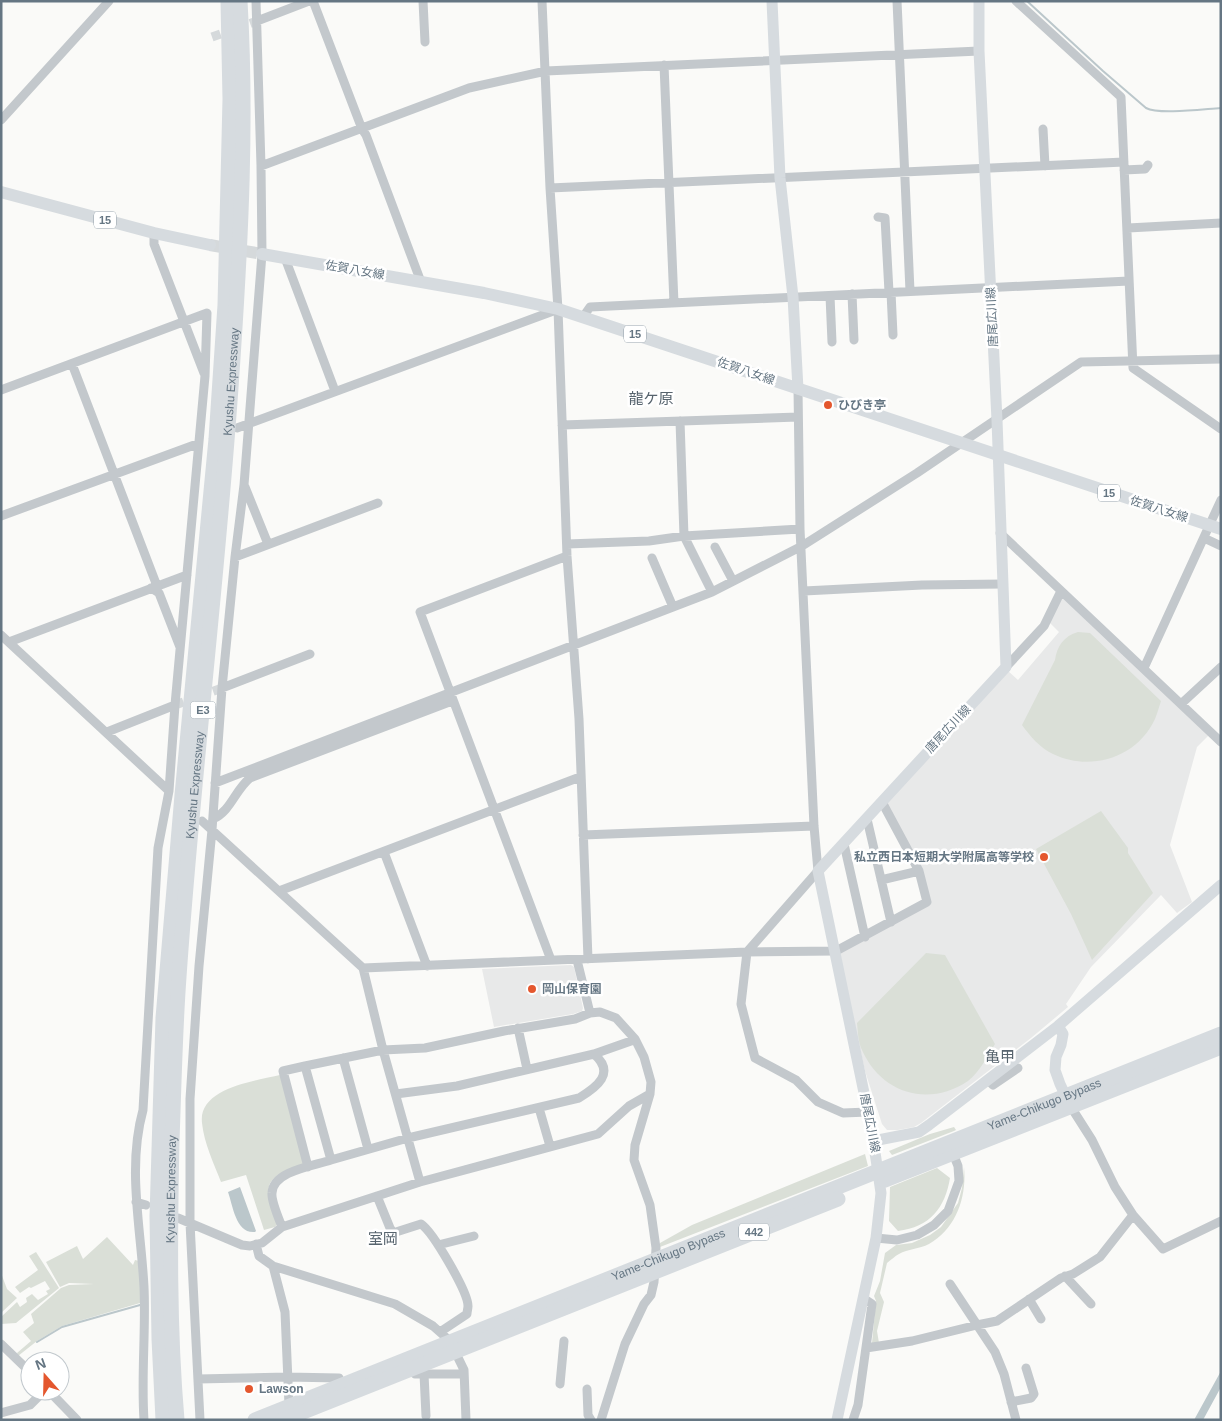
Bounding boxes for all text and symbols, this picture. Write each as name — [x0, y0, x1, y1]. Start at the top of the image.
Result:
road number: 15 — [94, 212, 116, 228]
street label: 佐賀八女線 — [324, 258, 386, 282]
street label: 唐尾広川線 — [983, 287, 1001, 347]
road number: 15 — [624, 326, 646, 342]
street label: Kyushu Expressway — [221, 327, 242, 436]
street label: 佐賀八女線 — [715, 355, 777, 387]
district label: 龍ケ原 — [628, 390, 674, 407]
place label: ひびき亭 — [838, 398, 886, 412]
marker: ひびき亭 — [822, 399, 834, 411]
road number: 15 — [1098, 484, 1120, 502]
street label: 佐賀八女線 — [1128, 493, 1190, 525]
road number: E3 — [190, 702, 216, 718]
street label: 唐尾広川線 — [922, 702, 974, 756]
street label: Kyushu Expressway — [183, 731, 207, 839]
place label: 私立西日本短期大学附属高等学校 — [854, 850, 1034, 864]
marker: 私立西日本短期大学附属高等学校 — [1038, 851, 1050, 863]
place label: 岡山保育園 — [542, 982, 602, 996]
marker: 岡山保育園 — [526, 983, 538, 995]
district label: 亀甲 — [985, 1048, 1015, 1065]
street label: Yame-Chikugo Bypass — [985, 1076, 1103, 1134]
street label: 唐尾広川線 — [857, 1092, 883, 1154]
street label: Kyushu Expressway — [164, 1135, 179, 1243]
road number: 442 — [739, 1224, 769, 1240]
street label: Yame-Chikugo Bypass — [609, 1226, 727, 1284]
district label: 室岡 — [368, 1230, 398, 1247]
north arrow — [20, 1351, 70, 1401]
text: N — [33, 1355, 48, 1373]
place label: Lawson — [259, 1382, 304, 1396]
marker: Lawson — [243, 1383, 255, 1395]

